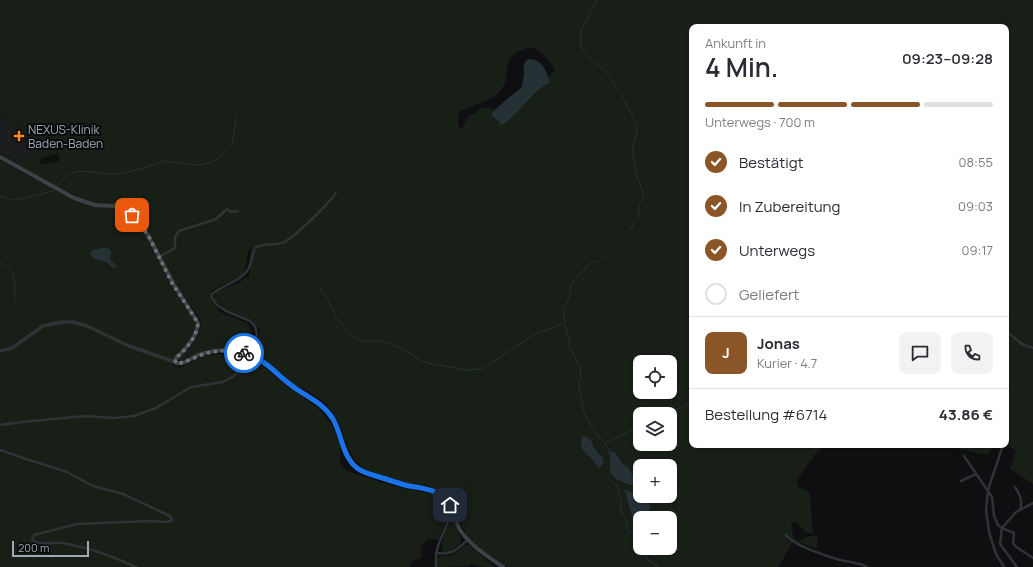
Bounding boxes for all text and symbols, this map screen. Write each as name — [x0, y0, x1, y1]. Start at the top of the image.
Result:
text: Ankunft in — [705, 34, 766, 52]
text: 09:23–09:28 — [902, 48, 993, 69]
text: 4 Min. — [705, 49, 778, 85]
text: Unterwegs · 700 m — [705, 113, 815, 131]
place label: NEXUS-Klinik Baden-Baden — [28, 121, 103, 152]
marker: NEXUS-Klinik Baden-Baden — [13, 130, 25, 142]
icon: check — [705, 151, 727, 173]
text: Bestätigt — [739, 152, 804, 173]
text: 08:55 — [959, 153, 993, 171]
icon: check — [705, 195, 727, 217]
text: In Zubereitung — [739, 196, 840, 217]
text: 09:03 — [958, 197, 993, 215]
pin — [115, 198, 149, 232]
icon: bag — [121, 204, 143, 226]
icon: check — [705, 239, 727, 261]
text: Unterwegs — [739, 240, 815, 261]
text: 09:17 — [962, 241, 993, 259]
text: Geliefert — [739, 284, 799, 305]
button: chat — [899, 332, 941, 374]
button: phone — [951, 332, 993, 374]
courier — [224, 333, 264, 373]
text: Jonas — [757, 333, 800, 354]
icon: bike — [233, 342, 255, 364]
text: J — [722, 342, 730, 363]
text: Kurier · 4.7 — [757, 354, 817, 372]
map controls — [633, 355, 677, 555]
button: locate — [633, 355, 677, 399]
text: Bestellung #6714 — [705, 404, 827, 425]
text: 43.86 € — [939, 404, 993, 425]
button: layers — [633, 407, 677, 451]
button: + — [633, 459, 677, 503]
pin — [433, 488, 467, 522]
icon: home — [439, 494, 461, 516]
button: − — [633, 511, 677, 555]
scale bar — [12, 539, 89, 558]
text: 200 m — [18, 540, 49, 555]

